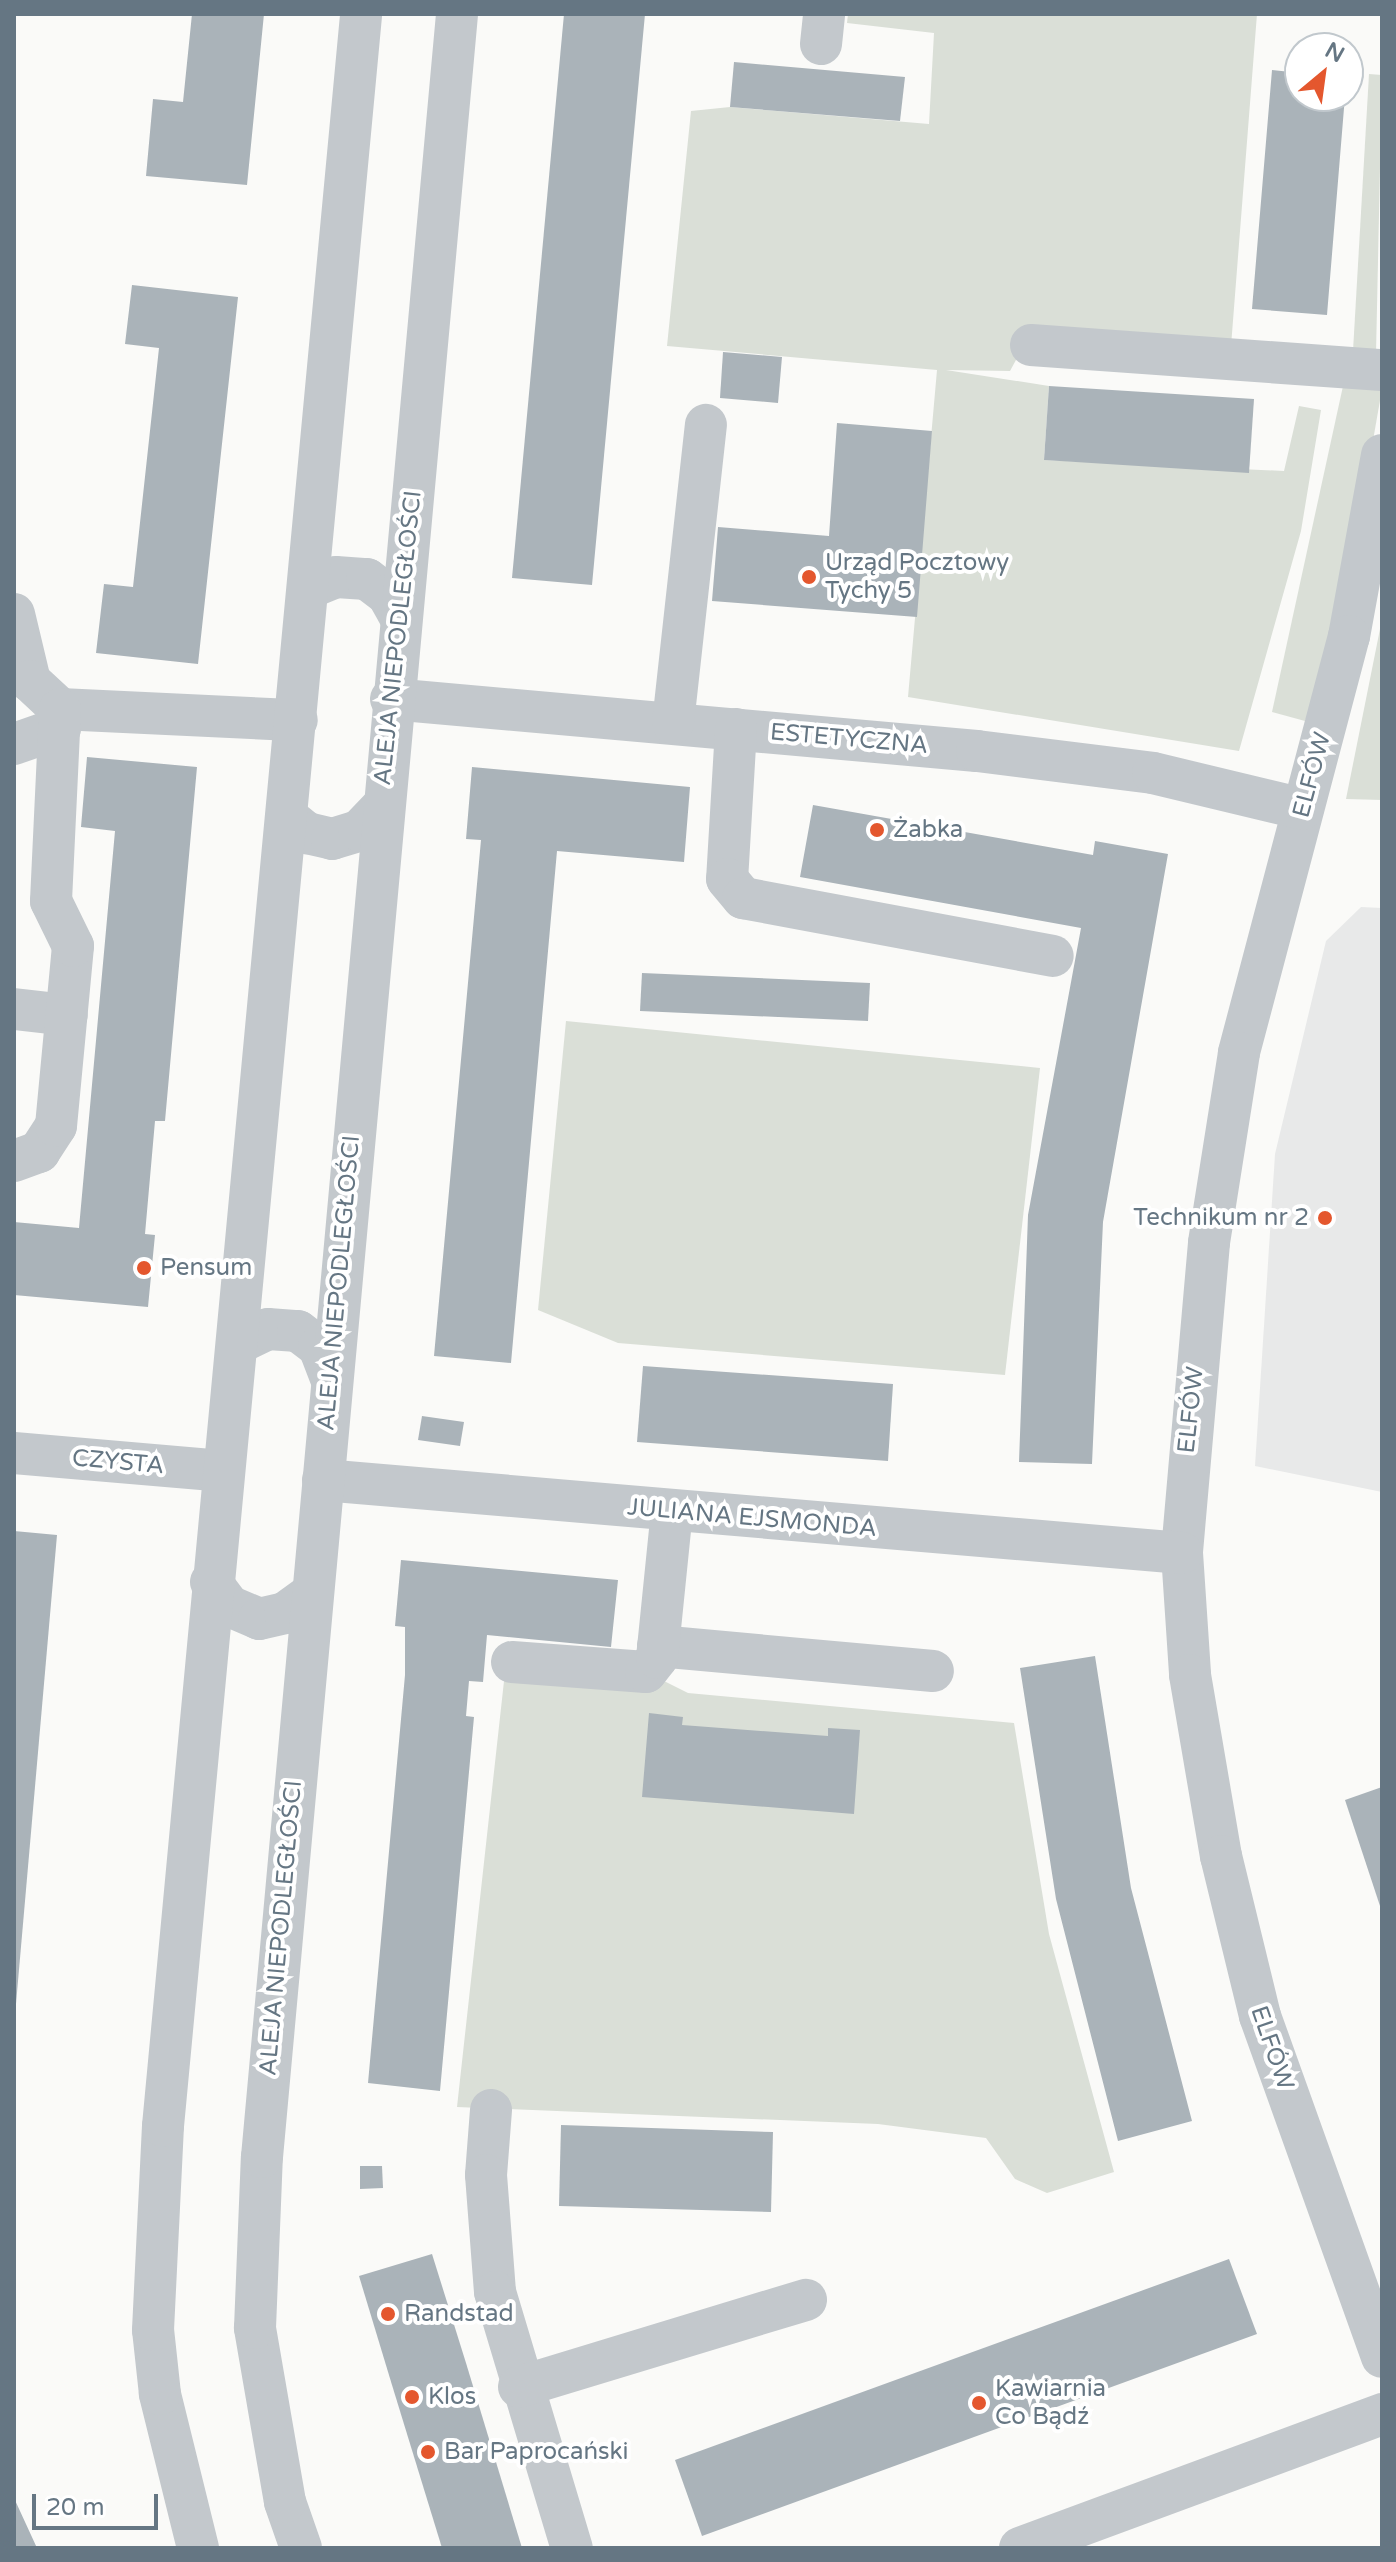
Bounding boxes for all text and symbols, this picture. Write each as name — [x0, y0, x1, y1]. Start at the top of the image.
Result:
north arrow — [1284, 32, 1364, 112]
text: N — [1321, 37, 1349, 68]
street label: ALEJA NIEPODLEGŁOŚCI — [368, 489, 428, 787]
place label: Urząd Pocztowy Tychy 5 — [825, 549, 1009, 605]
marker: Urząd Pocztowy Tychy 5 — [800, 568, 818, 586]
street label: ESTETYCZNA — [769, 718, 929, 760]
street label: ELFÓW — [1287, 729, 1337, 821]
place label: Żabka — [893, 816, 963, 844]
marker: Żabka — [868, 821, 886, 839]
street label: ALEJA NIEPODLEGŁOŚCI — [312, 1134, 366, 1432]
place label: Technikum nr 2 — [1133, 1204, 1309, 1232]
marker: Technikum nr 2 — [1316, 1209, 1334, 1227]
place label: Pensum — [160, 1254, 252, 1282]
marker: Pensum — [135, 1259, 153, 1277]
street label: ELFÓW — [1172, 1365, 1210, 1455]
street label: CZYSTA — [71, 1444, 165, 1480]
street label: JULIANA EJSMONDA — [626, 1493, 878, 1543]
street label: ALEJA NIEPODLEGŁOŚCI — [254, 1779, 308, 2077]
street label: ELFÓW — [1244, 2002, 1300, 2094]
place label: Randstad — [404, 2300, 514, 2328]
marker: Randstad — [379, 2305, 397, 2323]
place label: Kawiarnia Co Bądź — [995, 2375, 1106, 2431]
place label: Klos — [428, 2383, 476, 2411]
marker: Klos — [403, 2388, 421, 2406]
marker: Kawiarnia Co Bądź — [970, 2394, 988, 2412]
place label: Bar Paprocański — [444, 2438, 629, 2466]
marker: Bar Paprocański — [419, 2443, 437, 2461]
scale bar — [36, 2478, 162, 2528]
text: 20 m — [46, 2493, 104, 2522]

